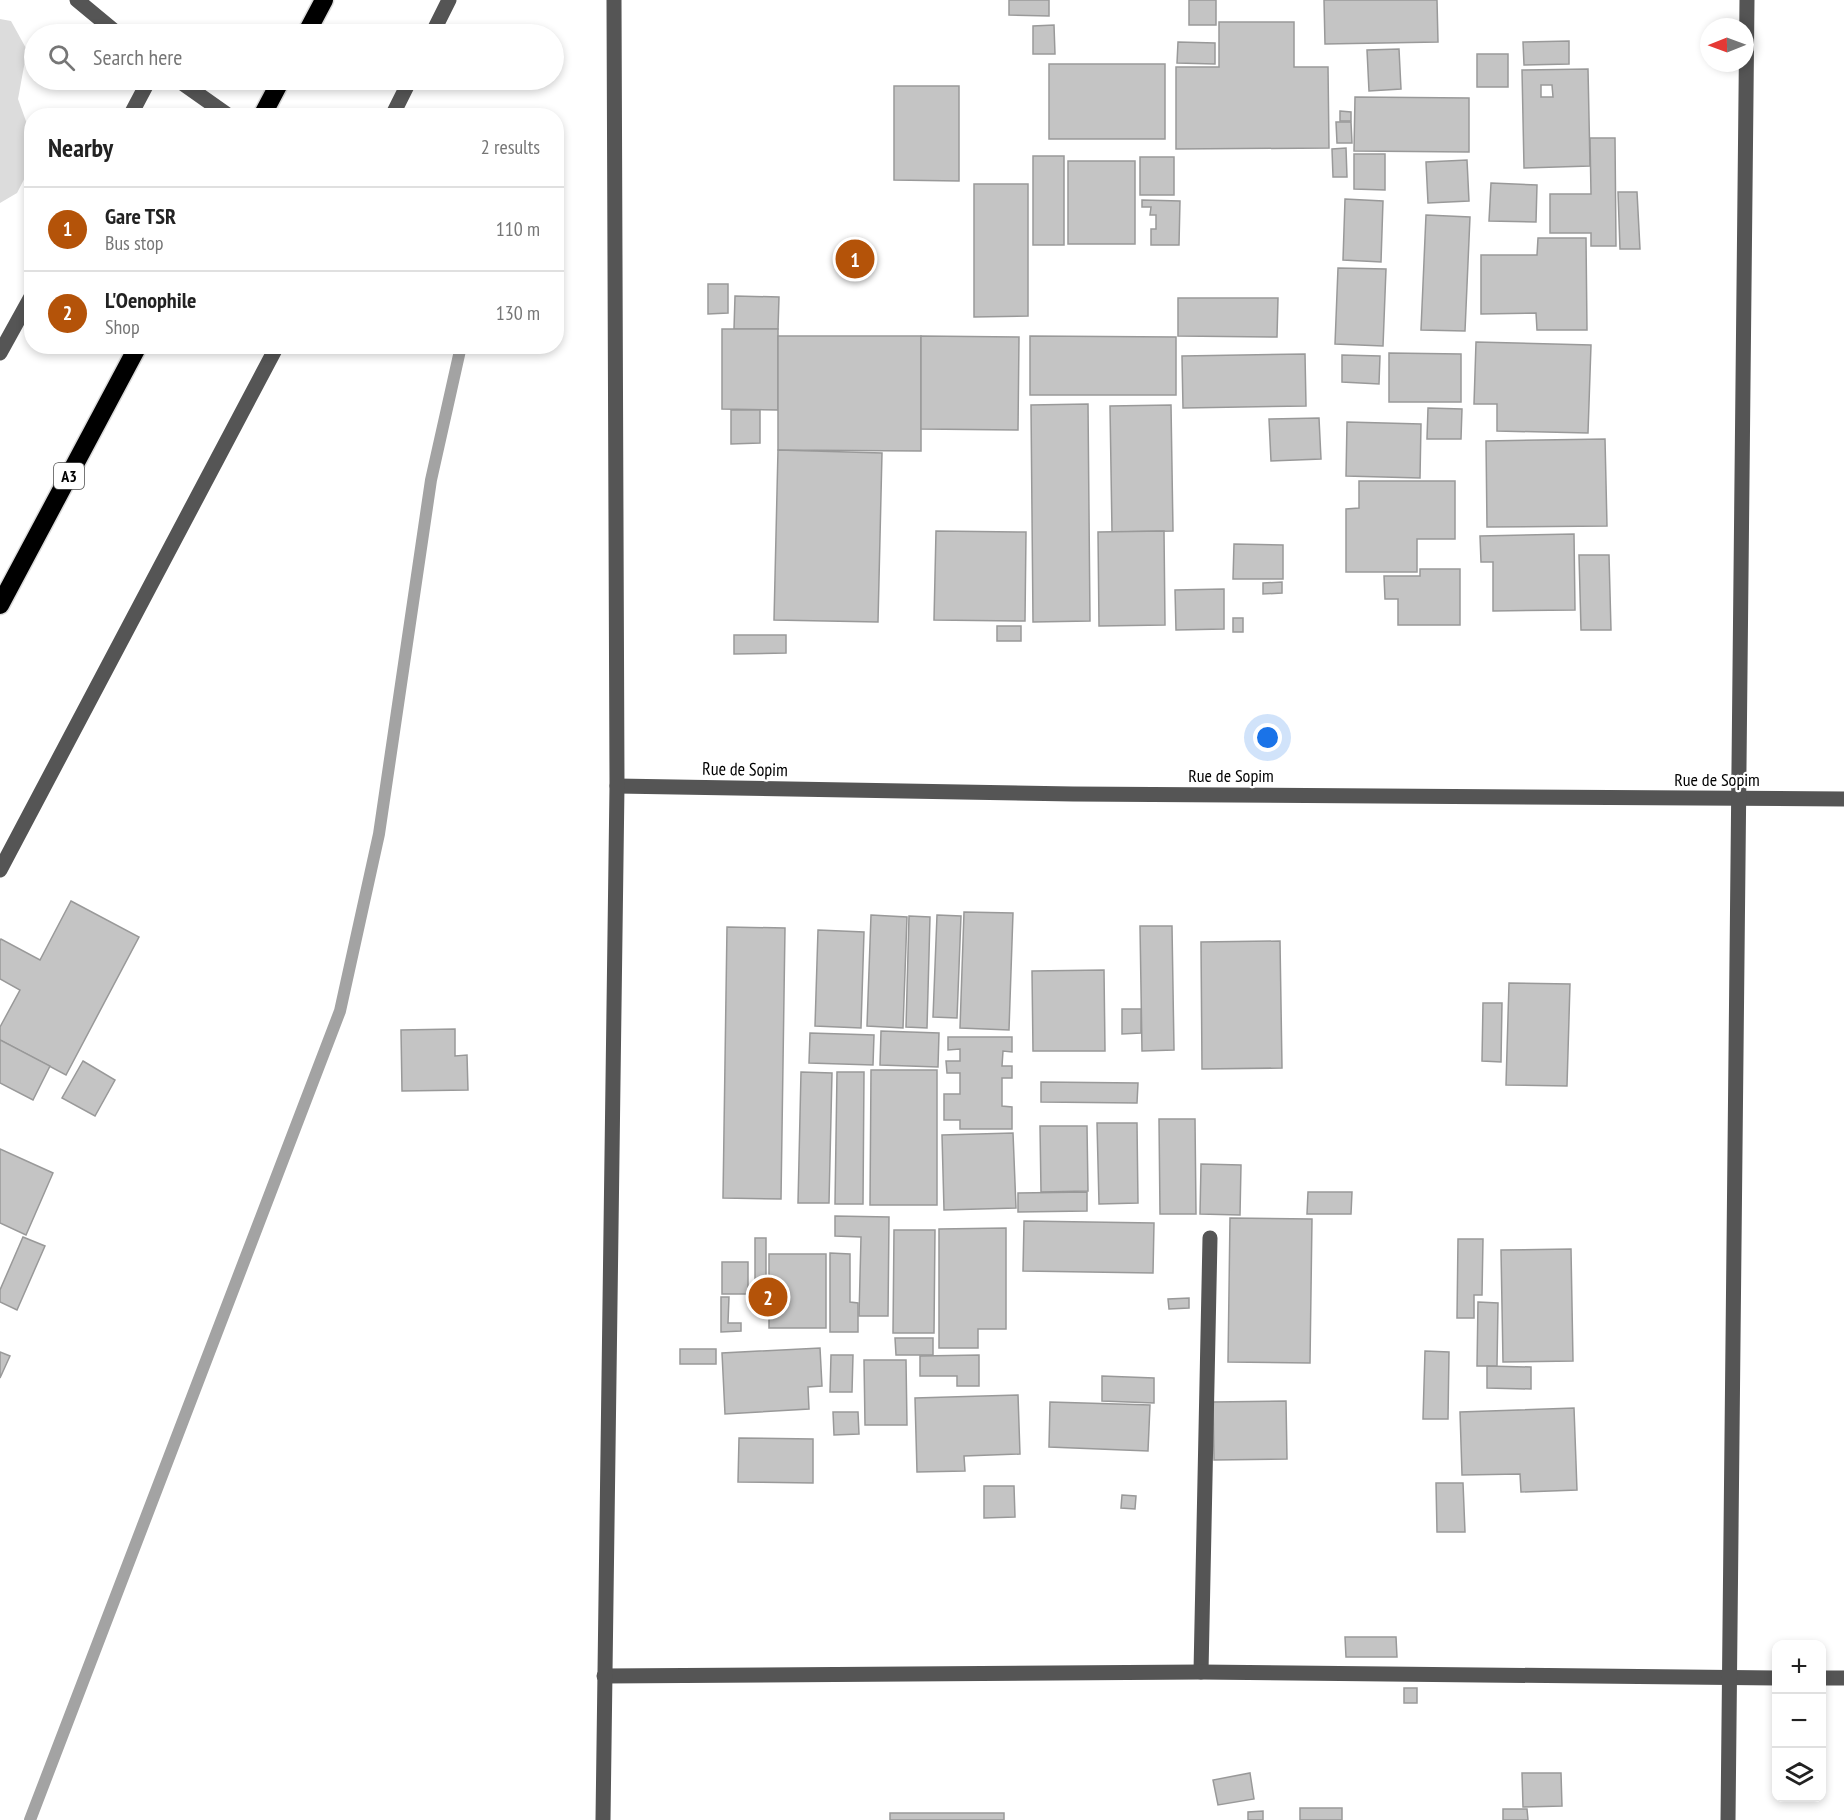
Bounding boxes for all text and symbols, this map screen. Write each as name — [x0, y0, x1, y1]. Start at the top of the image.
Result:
north arrow — [1700, 18, 1754, 72]
search box — [24, 24, 564, 90]
icon: search — [45, 41, 78, 74]
text: Search here — [93, 43, 182, 71]
text: Nearby — [48, 131, 113, 164]
text: 2 results — [481, 134, 540, 160]
text: Gare TSR — [105, 202, 176, 230]
text: 1 — [63, 216, 72, 242]
text: 110 m — [496, 216, 540, 242]
text: Bus stop — [105, 230, 164, 256]
pin: 1 — [836, 236, 874, 282]
text: L'Oenophile — [105, 286, 196, 314]
text: 2 — [63, 300, 72, 326]
text: 130 m — [496, 300, 540, 326]
text: Shop — [105, 314, 140, 340]
road number: A3 — [54, 463, 84, 489]
your location — [1253, 723, 1282, 752]
street label: Rue de Sopim — [702, 757, 788, 781]
street label: Rue de Sopim — [1188, 764, 1274, 787]
street label: Rue de Sopim — [1674, 768, 1760, 791]
pin: 2 — [748, 1274, 788, 1320]
map controls — [1772, 1640, 1826, 1802]
button: + — [1772, 1640, 1826, 1694]
button: − — [1772, 1694, 1826, 1748]
button: layers — [1772, 1748, 1826, 1802]

